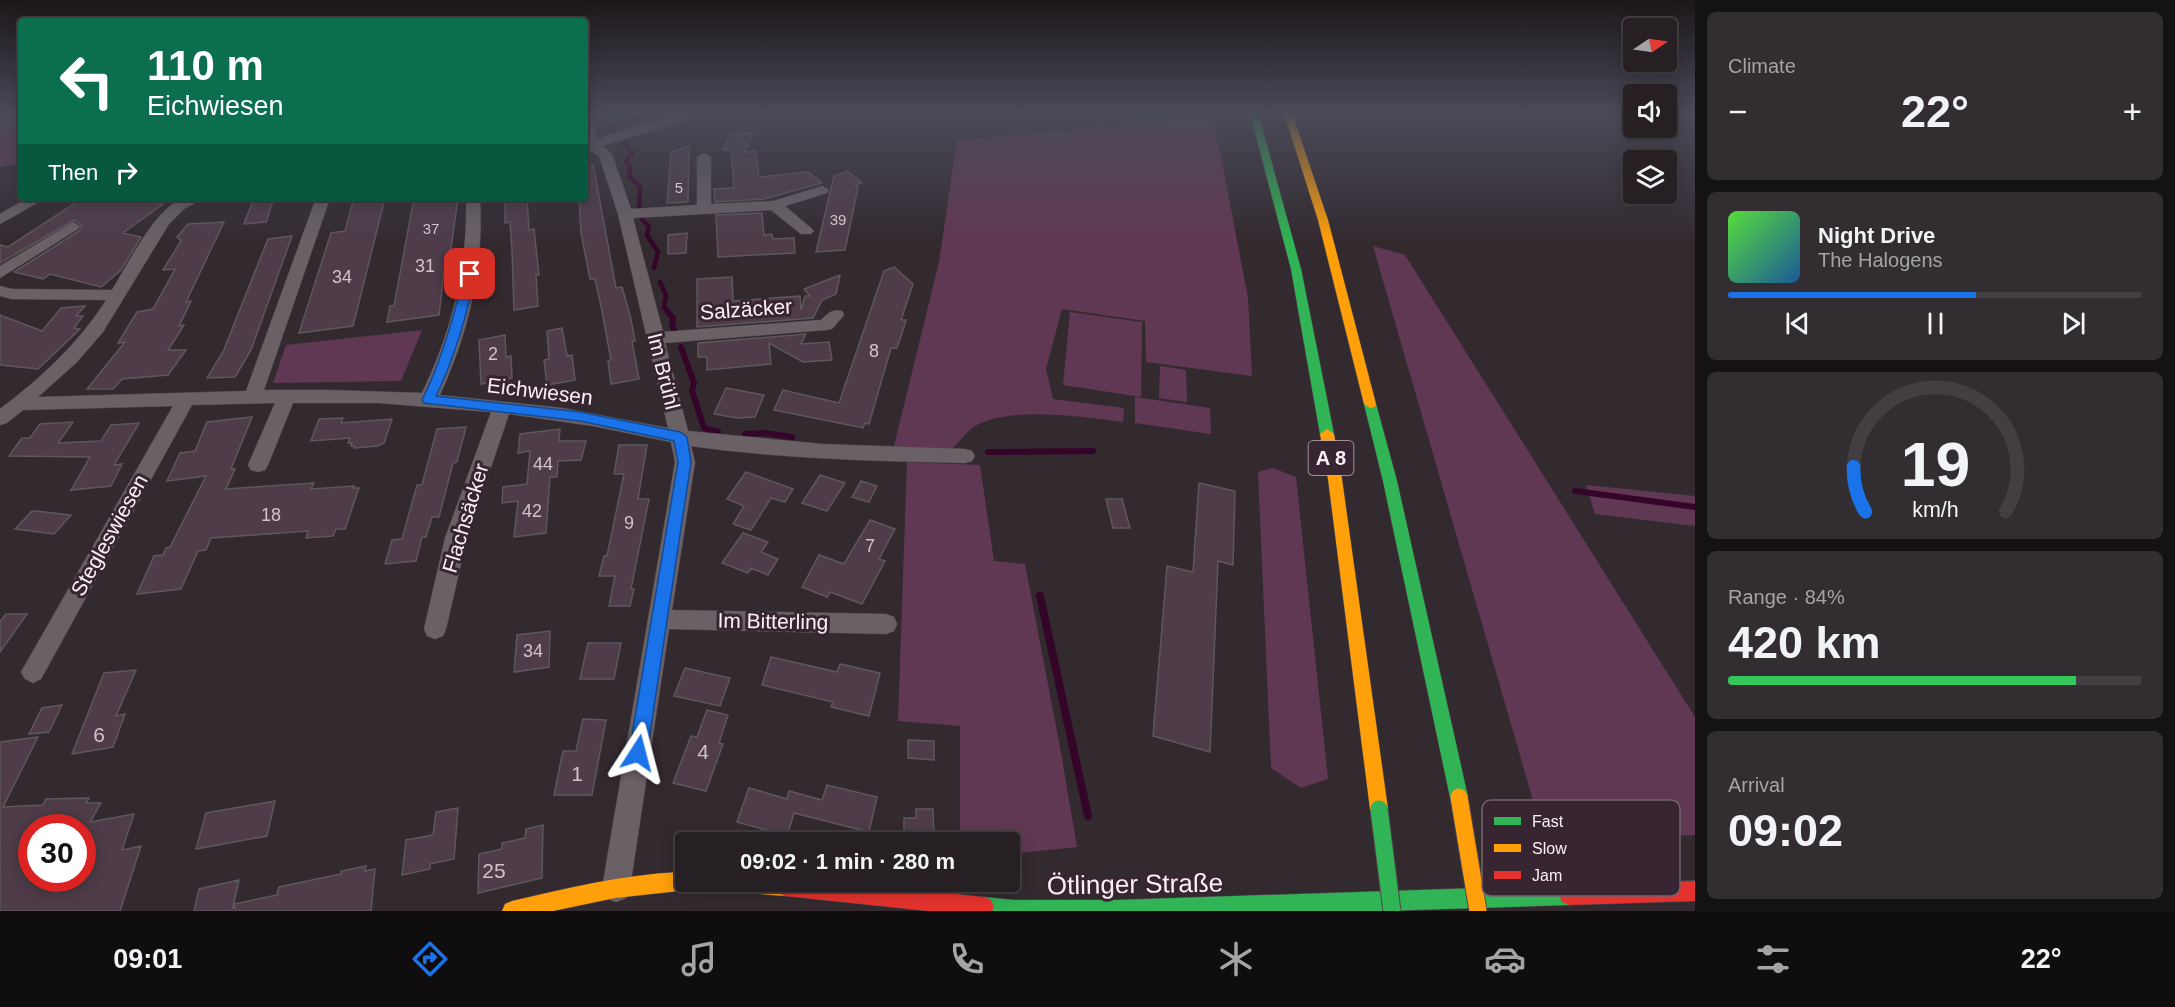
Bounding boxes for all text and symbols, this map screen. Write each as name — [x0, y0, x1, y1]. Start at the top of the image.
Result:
north arrow — [1623, 18, 1677, 72]
map controls — [1623, 18, 1677, 204]
icon: left — [48, 42, 126, 120]
text: 110 m — [147, 42, 264, 89]
text: Climate — [1728, 55, 1796, 77]
button: sound — [1623, 84, 1677, 138]
text: 22° — [1901, 86, 1969, 137]
text: Eichwiesen — [147, 91, 284, 121]
text: − — [1728, 93, 1747, 130]
text: + — [2123, 93, 2142, 130]
button: layers — [1623, 150, 1677, 204]
icon: right — [110, 156, 143, 189]
text: Then — [48, 160, 98, 185]
house number: 5 — [675, 179, 683, 196]
house number: 39 — [830, 211, 846, 228]
house number: 37 — [423, 220, 439, 237]
text: Night Drive — [1818, 223, 1935, 248]
pin — [444, 248, 495, 299]
text: The Halogens — [1818, 249, 1943, 271]
house number: 31 — [415, 256, 435, 276]
icon: arrive — [453, 257, 486, 290]
house number: 34 — [332, 267, 352, 287]
street label: Salzäcker — [699, 294, 793, 324]
icon: previous — [1781, 307, 1814, 340]
icon: pause — [1919, 307, 1952, 340]
icon: next — [2057, 307, 2090, 340]
street label: Im Brühl — [643, 330, 685, 412]
house number: 8 — [869, 341, 879, 361]
house number: 2 — [488, 344, 498, 364]
street label: Eichwiesen — [486, 373, 594, 409]
text: 19 — [1900, 431, 1970, 500]
road number: A 8 — [1308, 441, 1354, 475]
house number: 44 — [533, 454, 553, 474]
street label: Flachsäcker — [437, 461, 493, 575]
street label: Stegleswiesen — [66, 470, 152, 600]
text: km/h — [1912, 499, 1958, 523]
house number: 42 — [522, 501, 542, 521]
house number: 18 — [261, 505, 281, 525]
house number: 9 — [624, 513, 634, 533]
house number: 7 — [865, 536, 875, 556]
text: Range · 84% — [1728, 586, 1845, 608]
street label: Im Bitterling — [717, 609, 829, 633]
text: 420 km — [1728, 617, 1881, 668]
house number: 34 — [523, 641, 543, 661]
position arrow — [606, 721, 670, 785]
house number: 6 — [93, 723, 105, 746]
house number: 4 — [697, 740, 709, 763]
house number: 1 — [571, 762, 583, 785]
text: Arrival — [1728, 774, 1785, 796]
legend — [1482, 800, 1680, 896]
text: 09:02 — [1728, 805, 1843, 856]
text: Fast — [1532, 813, 1564, 830]
speed limit sign: 30 — [18, 814, 96, 892]
text: Slow — [1532, 840, 1567, 857]
text: 09:02 · 1 min · 280 m — [740, 849, 955, 874]
house number: 25 — [482, 859, 506, 882]
street label: Ötlinger Straße — [1047, 867, 1223, 901]
text: Jam — [1532, 867, 1562, 884]
icon: directions — [409, 938, 451, 980]
icon: music — [678, 938, 720, 980]
icon: phone — [946, 938, 988, 980]
icon: climate — [1215, 938, 1257, 980]
icon: car — [1484, 938, 1526, 980]
icon: filters — [1752, 938, 1794, 980]
text: 09:01 — [113, 944, 182, 974]
text: 22° — [2021, 944, 2062, 974]

